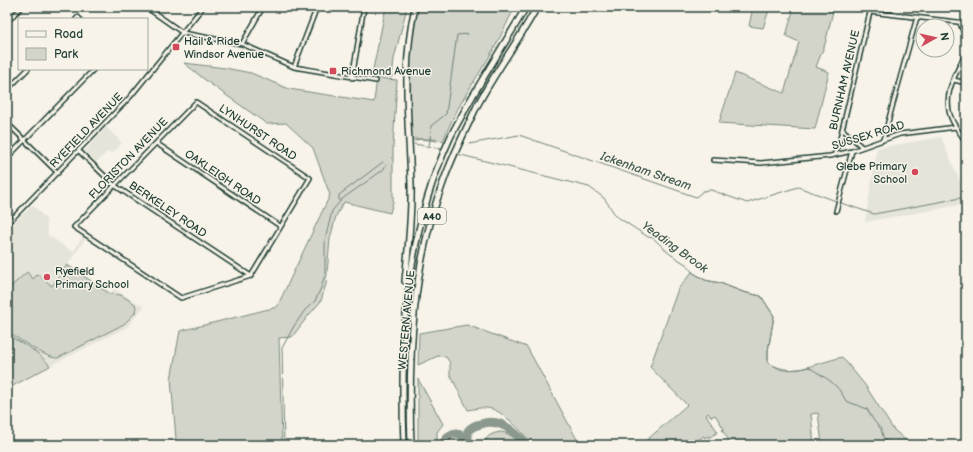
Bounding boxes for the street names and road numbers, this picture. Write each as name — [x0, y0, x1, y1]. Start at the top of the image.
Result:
street label: BURNHAM AVENUE — [827, 29, 862, 131]
street label: RYEFIELD AVENUE — [47, 90, 126, 171]
street label: LYNHURST ROAD — [217, 102, 299, 163]
street label: FLORISTON AVENUE — [86, 115, 170, 202]
street label: SUSSEX ROAD — [830, 118, 906, 153]
street label: OAKLEIGH ROAD — [182, 147, 263, 208]
street label: BERKELEY ROAD — [127, 179, 209, 240]
road number: A40 — [418, 208, 446, 224]
street label: WESTERN AVENUE — [396, 270, 417, 370]

